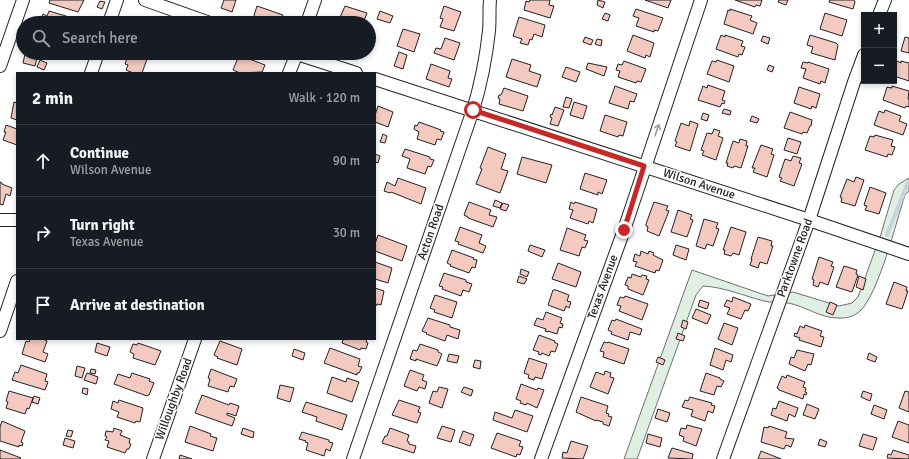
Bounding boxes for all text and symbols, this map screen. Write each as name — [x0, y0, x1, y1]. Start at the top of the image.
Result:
map controls — [861, 12, 897, 84]
button: + — [861, 12, 897, 48]
search box — [16, 16, 376, 60]
icon: search — [30, 27, 52, 49]
text: Search here — [62, 29, 138, 47]
button: − — [861, 48, 897, 84]
text: 2 min — [32, 88, 73, 109]
text: Walk · 120 m — [289, 90, 360, 106]
route start — [464, 101, 482, 119]
one-way arrow — [654, 123, 661, 136]
text: Continue — [70, 144, 129, 162]
icon: ahead — [32, 150, 54, 172]
text: 90 m — [333, 153, 360, 169]
text: Wilson Avenue — [70, 162, 151, 178]
street label: Wilson Avenue — [661, 165, 737, 203]
street label: Acton Road — [414, 202, 448, 262]
text: Turn right — [70, 216, 135, 234]
street label: Parktowne Road — [774, 217, 816, 299]
route end — [615, 221, 633, 239]
icon: right — [32, 222, 54, 244]
text: 30 m — [333, 225, 360, 241]
text: Texas Avenue — [70, 234, 144, 250]
street label: Texas Avenue — [584, 253, 622, 321]
icon: arrive — [32, 294, 54, 316]
text: Arrive at destination — [70, 296, 205, 314]
street label: Willoughby Road — [152, 356, 196, 442]

